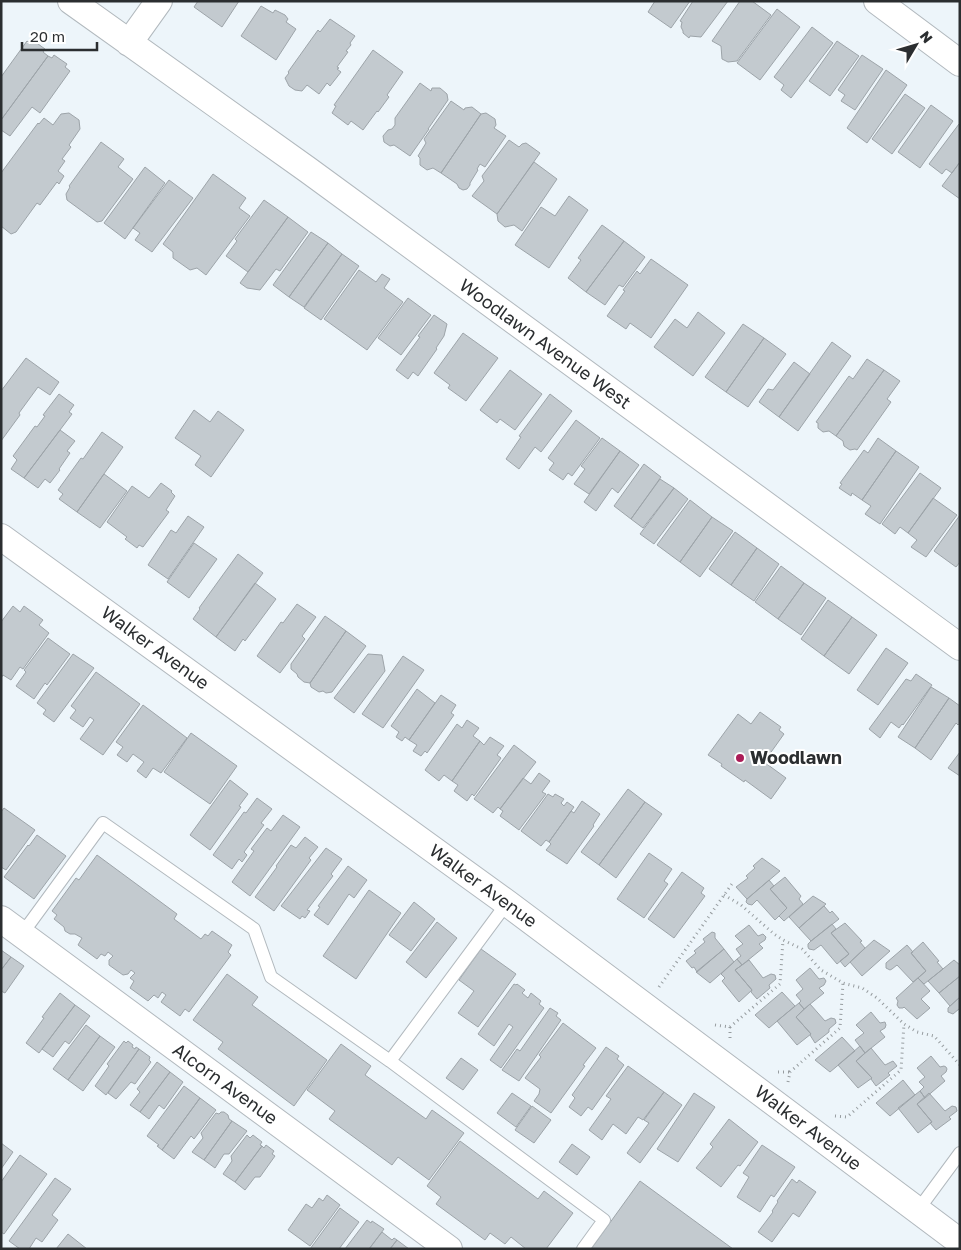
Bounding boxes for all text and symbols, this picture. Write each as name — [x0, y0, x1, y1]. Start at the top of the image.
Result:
scale bar — [22, 20, 98, 52]
north arrow — [891, 20, 941, 70]
text: 20 m — [30, 27, 65, 45]
text: N — [917, 27, 937, 46]
street label: Woodlawn Avenue West — [455, 273, 636, 413]
street label: Walker Avenue — [97, 601, 214, 694]
place label: Woodlawn — [750, 746, 842, 768]
marker: Woodlawn — [734, 752, 746, 764]
street label: Walker Avenue — [425, 839, 542, 932]
street label: Alcorn Avenue — [169, 1038, 282, 1129]
street label: Walker Avenue — [751, 1080, 866, 1174]

